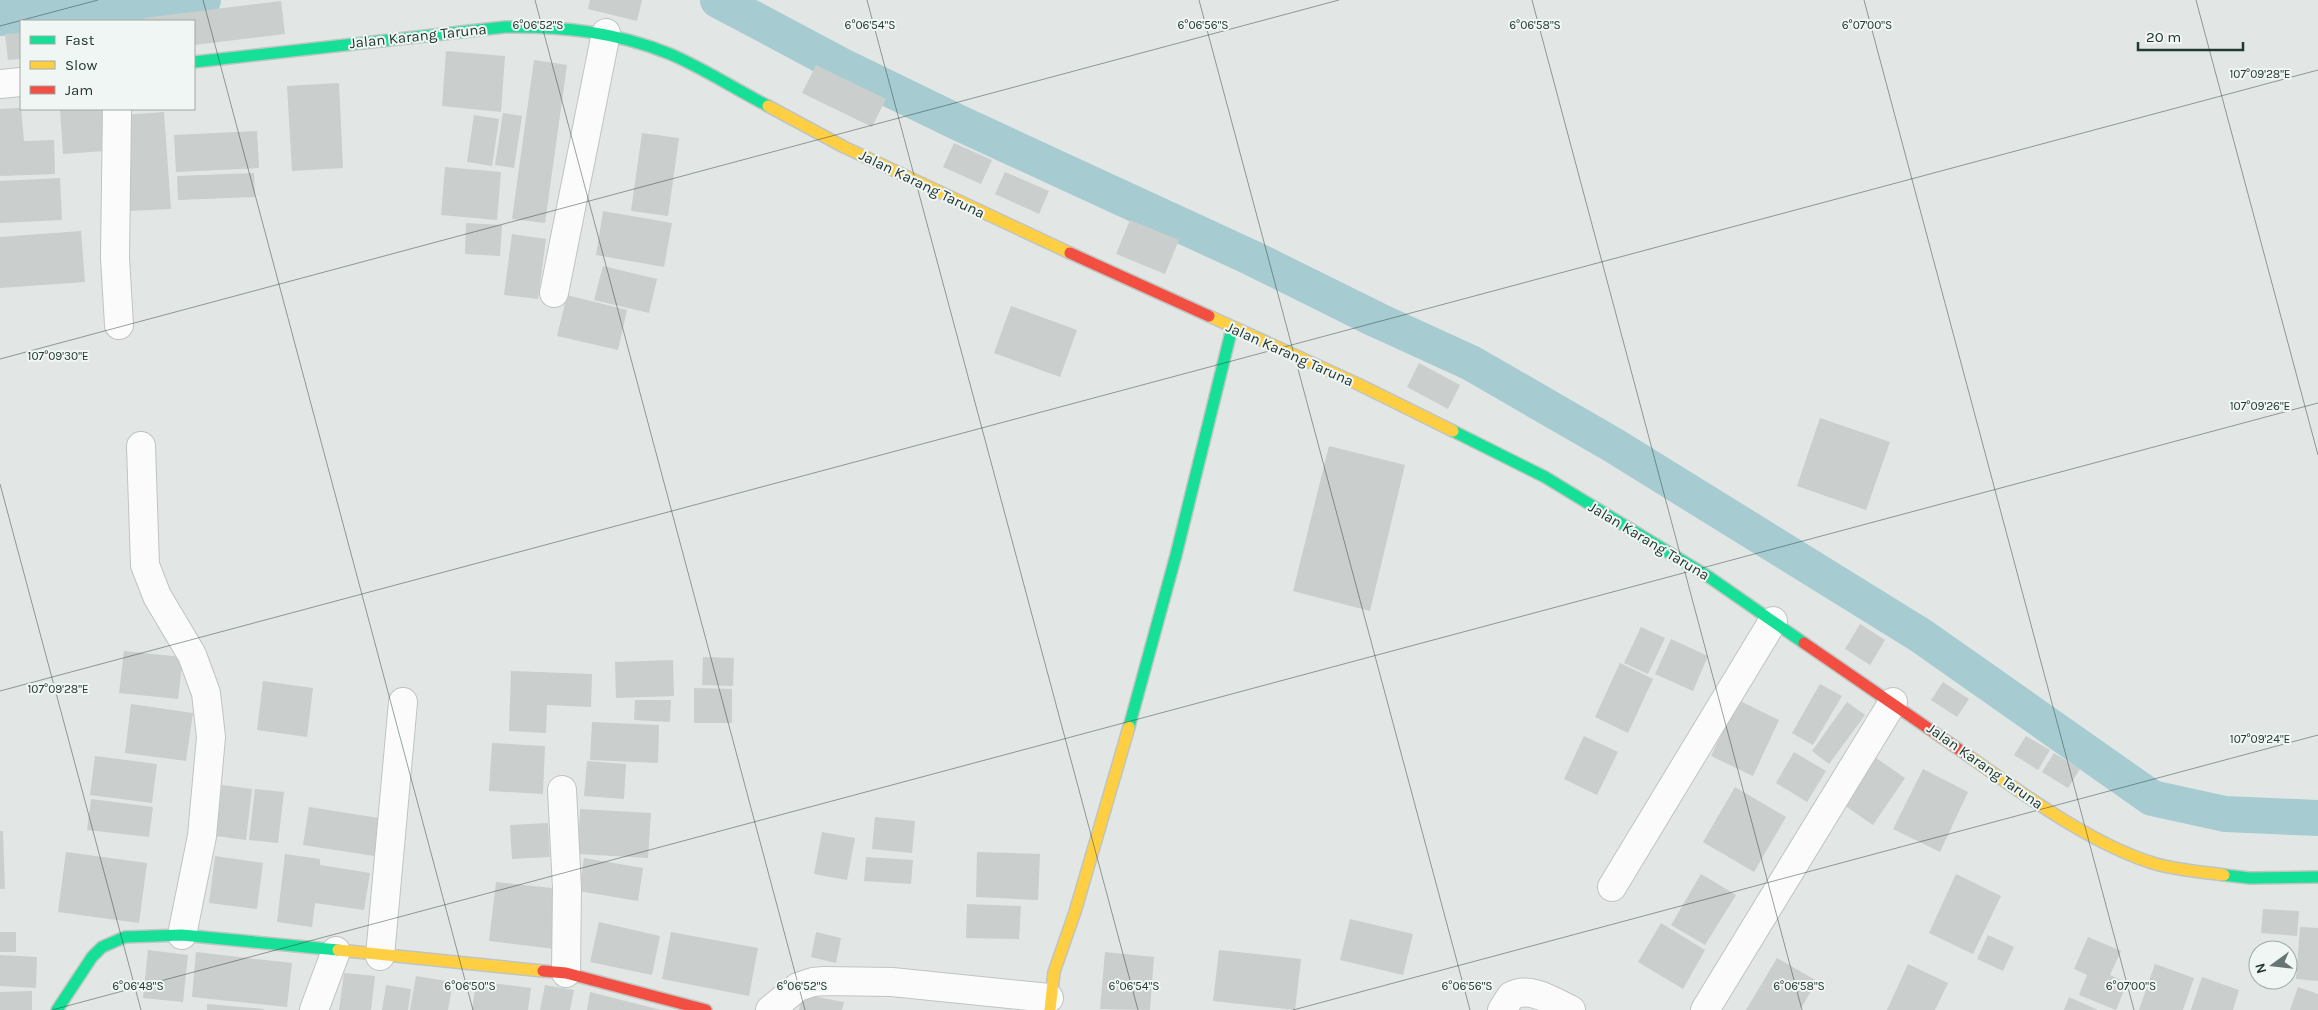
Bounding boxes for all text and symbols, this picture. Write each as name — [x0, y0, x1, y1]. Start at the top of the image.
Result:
text: 6°06'52"S — [512, 18, 564, 32]
text: 6°06'54"S — [845, 18, 895, 32]
text: 6°06'56"S — [1177, 18, 1229, 32]
text: 6°06'58"S — [1509, 18, 1561, 32]
text: 6°07'00"S — [1842, 18, 1892, 32]
legend — [20, 20, 195, 110]
street label: Jalan Karang Taruna — [349, 20, 487, 52]
scale bar — [2138, 20, 2243, 52]
text: 20 m — [2146, 28, 2181, 46]
text: Fast — [65, 31, 95, 49]
text: Slow — [65, 56, 97, 74]
text: 107°09'28"E — [2229, 67, 2291, 81]
text: Jam — [65, 81, 93, 99]
street label: Jalan Karang Taruna — [856, 146, 988, 222]
street label: Jalan Karang Taruna — [1223, 318, 1357, 390]
text: 107°09'30"E — [27, 349, 89, 363]
text: 107°09'26"E — [2230, 399, 2290, 413]
street label: Jalan Karang Taruna — [1585, 498, 1713, 584]
text: 107°09'28"E — [27, 682, 89, 696]
street label: Jalan Karang Taruna — [1923, 719, 2047, 813]
text: 107°09'24"E — [2230, 732, 2290, 746]
north arrow — [2248, 940, 2298, 990]
text: N — [2251, 961, 2270, 975]
text: 6°06'48"S — [112, 979, 164, 993]
text: 6°06'50"S — [444, 979, 496, 993]
text: 6°06'52"S — [776, 979, 828, 993]
text: 6°06'54"S — [1109, 979, 1159, 993]
text: 6°06'56"S — [1441, 979, 1493, 993]
text: 6°06'58"S — [1773, 979, 1825, 993]
text: 6°07'00"S — [2106, 979, 2156, 993]

